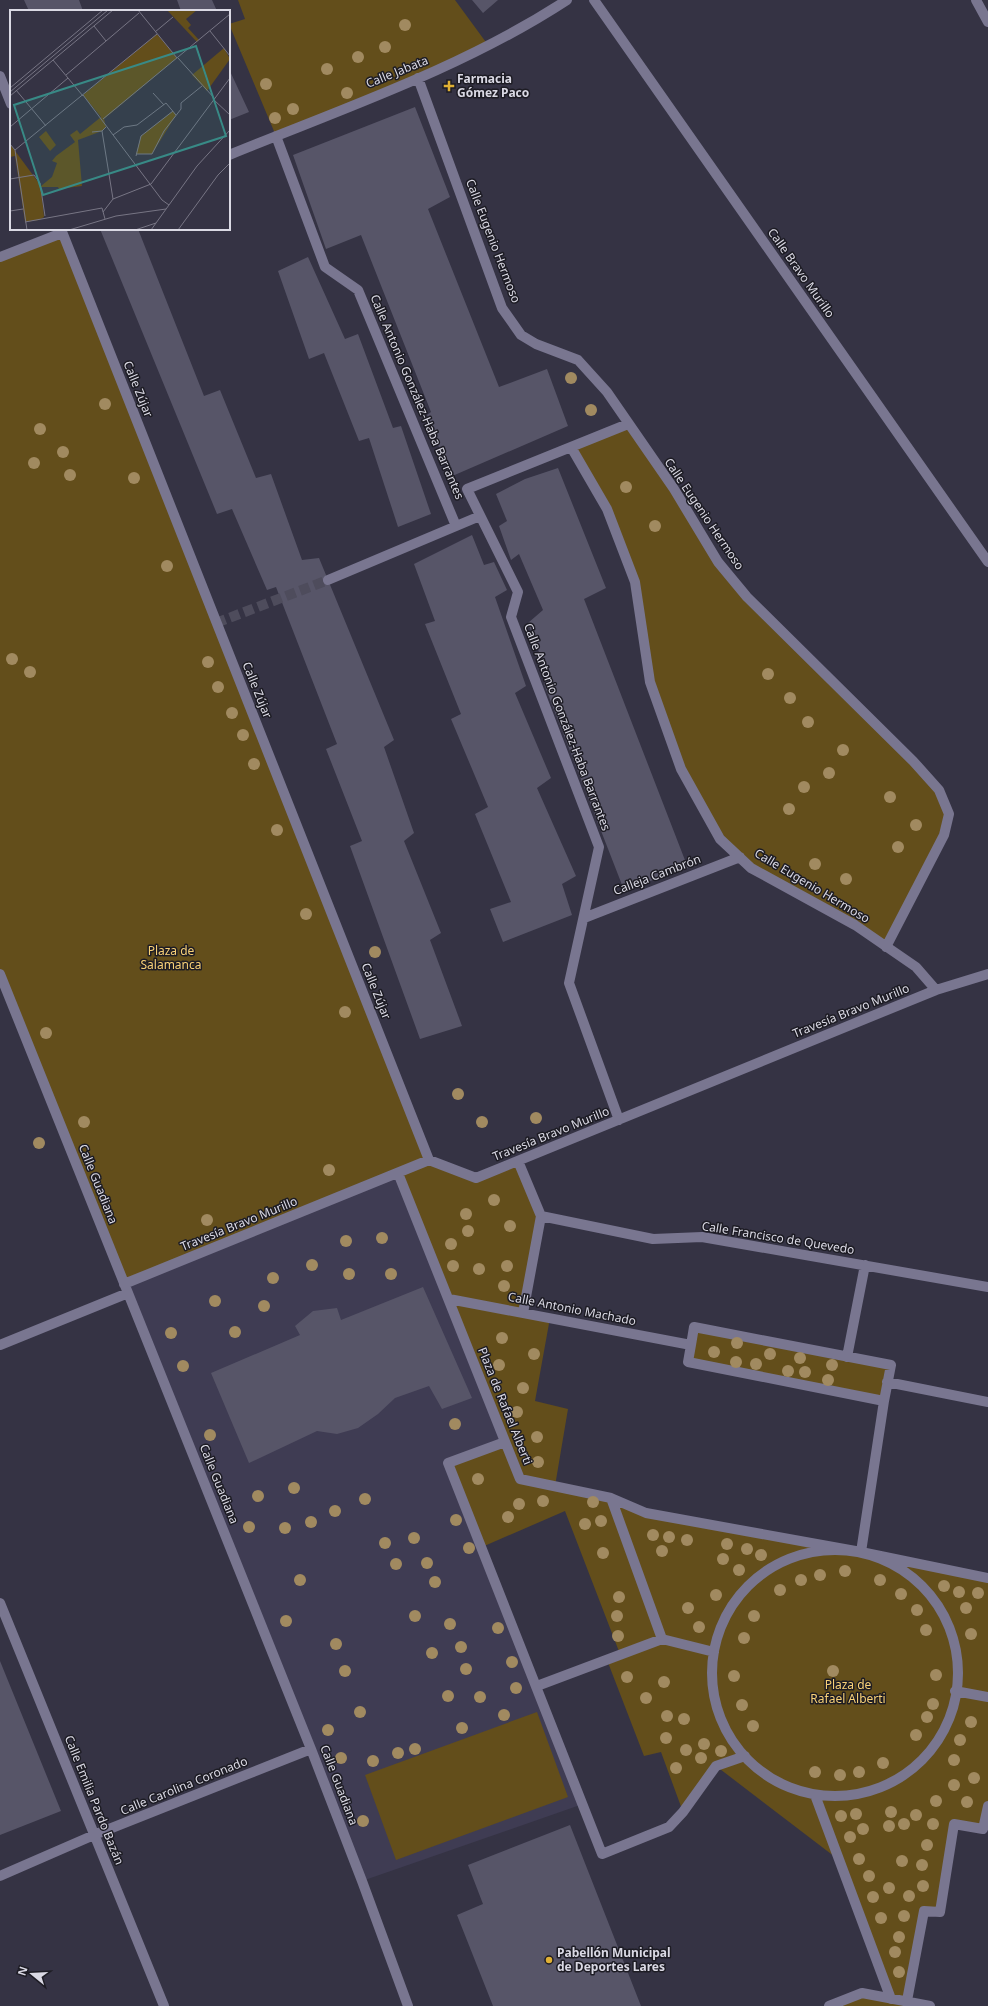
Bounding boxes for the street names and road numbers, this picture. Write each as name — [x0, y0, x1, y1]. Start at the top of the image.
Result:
street label: Calle Jabata — [363, 51, 430, 92]
street label: Calle Eugenio Hermoso — [462, 176, 525, 305]
street label: Calle Bravo Murillo — [764, 224, 839, 321]
street label: Calle Antonio González-Haba Barrantes — [366, 292, 469, 502]
street label: Calle Zújar — [119, 358, 157, 420]
street label: Calle Eugenio Hermoso — [661, 454, 748, 573]
street label: Calle Antonio González-Haba Barrantes — [520, 621, 615, 833]
street label: Calle Zújar — [238, 659, 276, 721]
street label: Calle Eugenio Hermoso — [751, 844, 873, 927]
street label: Calleja Cambrón — [611, 850, 703, 899]
street label: Calle Zújar — [357, 960, 395, 1022]
street label: Travesía Bravo Murillo — [790, 979, 912, 1042]
street label: Travesía Bravo Murillo — [490, 1102, 612, 1165]
street label: Calle Guadiana — [75, 1141, 122, 1226]
street label: Travesía Bravo Murillo — [178, 1192, 300, 1255]
street label: Calle Francisco de Quevedo — [701, 1217, 856, 1258]
street label: Calle Antonio Machado — [507, 1288, 638, 1329]
street label: Plaza de Rafael Alberti — [474, 1345, 537, 1467]
street label: Calle Guadiana — [196, 1441, 243, 1526]
street label: Calle Emilia Pardo Bazán — [61, 1733, 128, 1867]
street label: Calle Guadiana — [316, 1742, 363, 1827]
street label: Calle Carolina Coronado — [118, 1752, 250, 1819]

